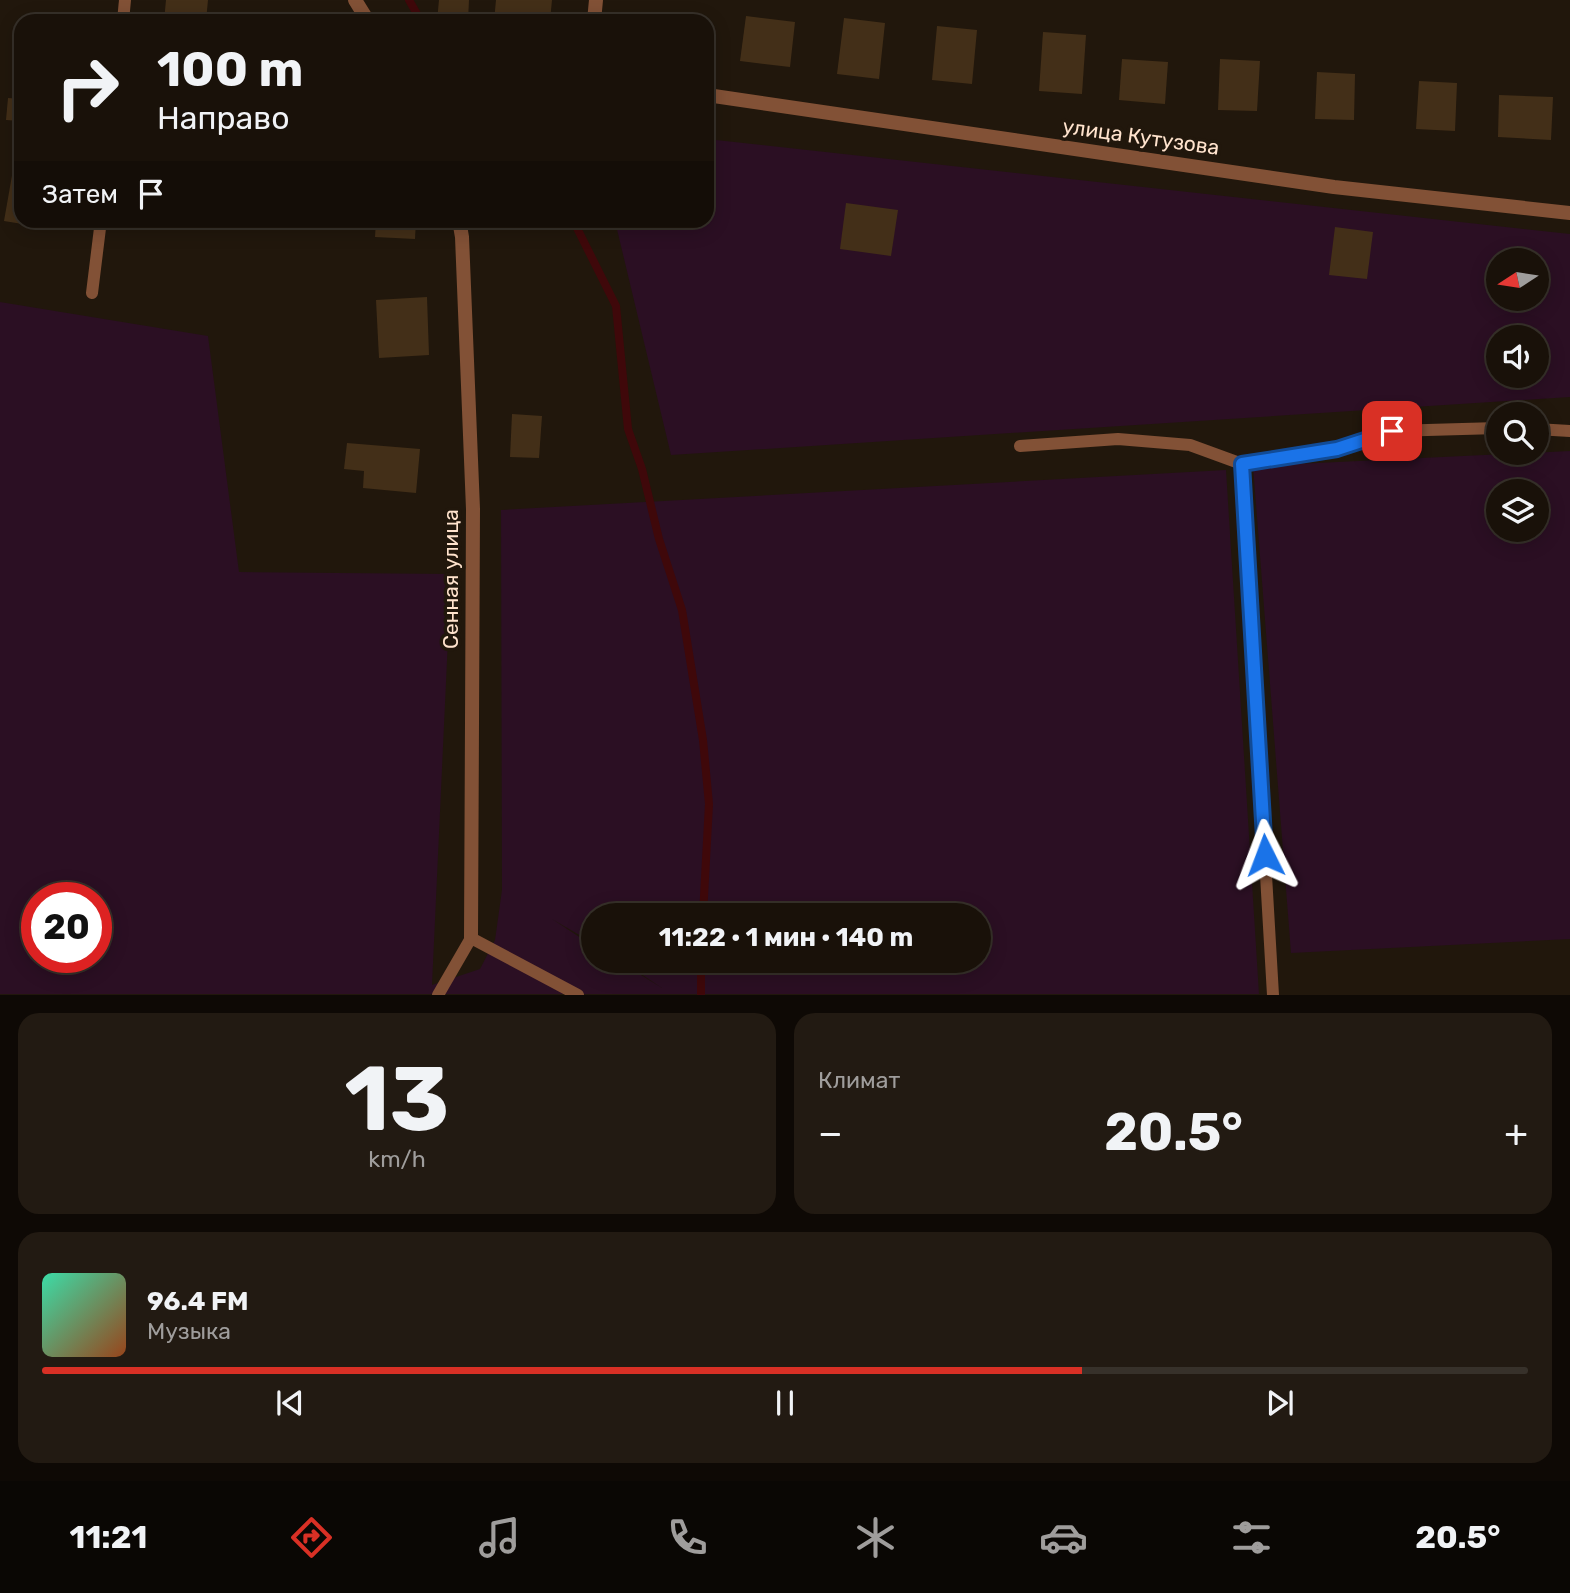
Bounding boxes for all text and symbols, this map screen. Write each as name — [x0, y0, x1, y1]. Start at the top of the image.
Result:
text: 100 m — [157, 40, 303, 98]
icon: right — [42, 42, 133, 133]
text: Направо — [157, 99, 290, 137]
street label: улица Кутузова — [1061, 113, 1221, 160]
icon: arrive — [132, 175, 170, 213]
text: Затем — [42, 179, 118, 210]
north arrow — [1486, 248, 1549, 312]
map controls — [1486, 248, 1549, 542]
button: sound — [1486, 325, 1549, 388]
pin — [1362, 401, 1422, 461]
button: search — [1486, 402, 1549, 465]
icon: arrive — [1373, 412, 1411, 450]
button: layers — [1486, 479, 1549, 542]
street label: Сенная улица — [438, 509, 463, 649]
position arrow — [1228, 818, 1302, 892]
speed limit sign: 20 — [21, 882, 112, 973]
text: 11:22 · 1 мин · 140 m — [659, 922, 913, 953]
text: 13 — [344, 1045, 450, 1153]
text: Климат — [818, 1066, 900, 1094]
text: 20.5° — [1104, 1101, 1243, 1163]
text: − — [818, 1110, 843, 1156]
text: + — [1504, 1110, 1528, 1156]
text: km/h — [368, 1145, 426, 1173]
text: 96.4 FM — [147, 1286, 249, 1317]
text: Музыка — [147, 1317, 231, 1345]
icon: previous — [271, 1384, 309, 1422]
icon: pause — [766, 1384, 804, 1422]
icon: next — [1261, 1384, 1299, 1422]
icon: directions — [287, 1513, 336, 1562]
icon: music — [475, 1513, 524, 1562]
icon: phone — [663, 1513, 712, 1562]
icon: climate — [851, 1513, 900, 1562]
icon: car — [1039, 1513, 1088, 1562]
icon: filters — [1227, 1513, 1276, 1562]
text: 11:21 — [70, 1518, 147, 1556]
text: 20.5° — [1415, 1518, 1500, 1556]

